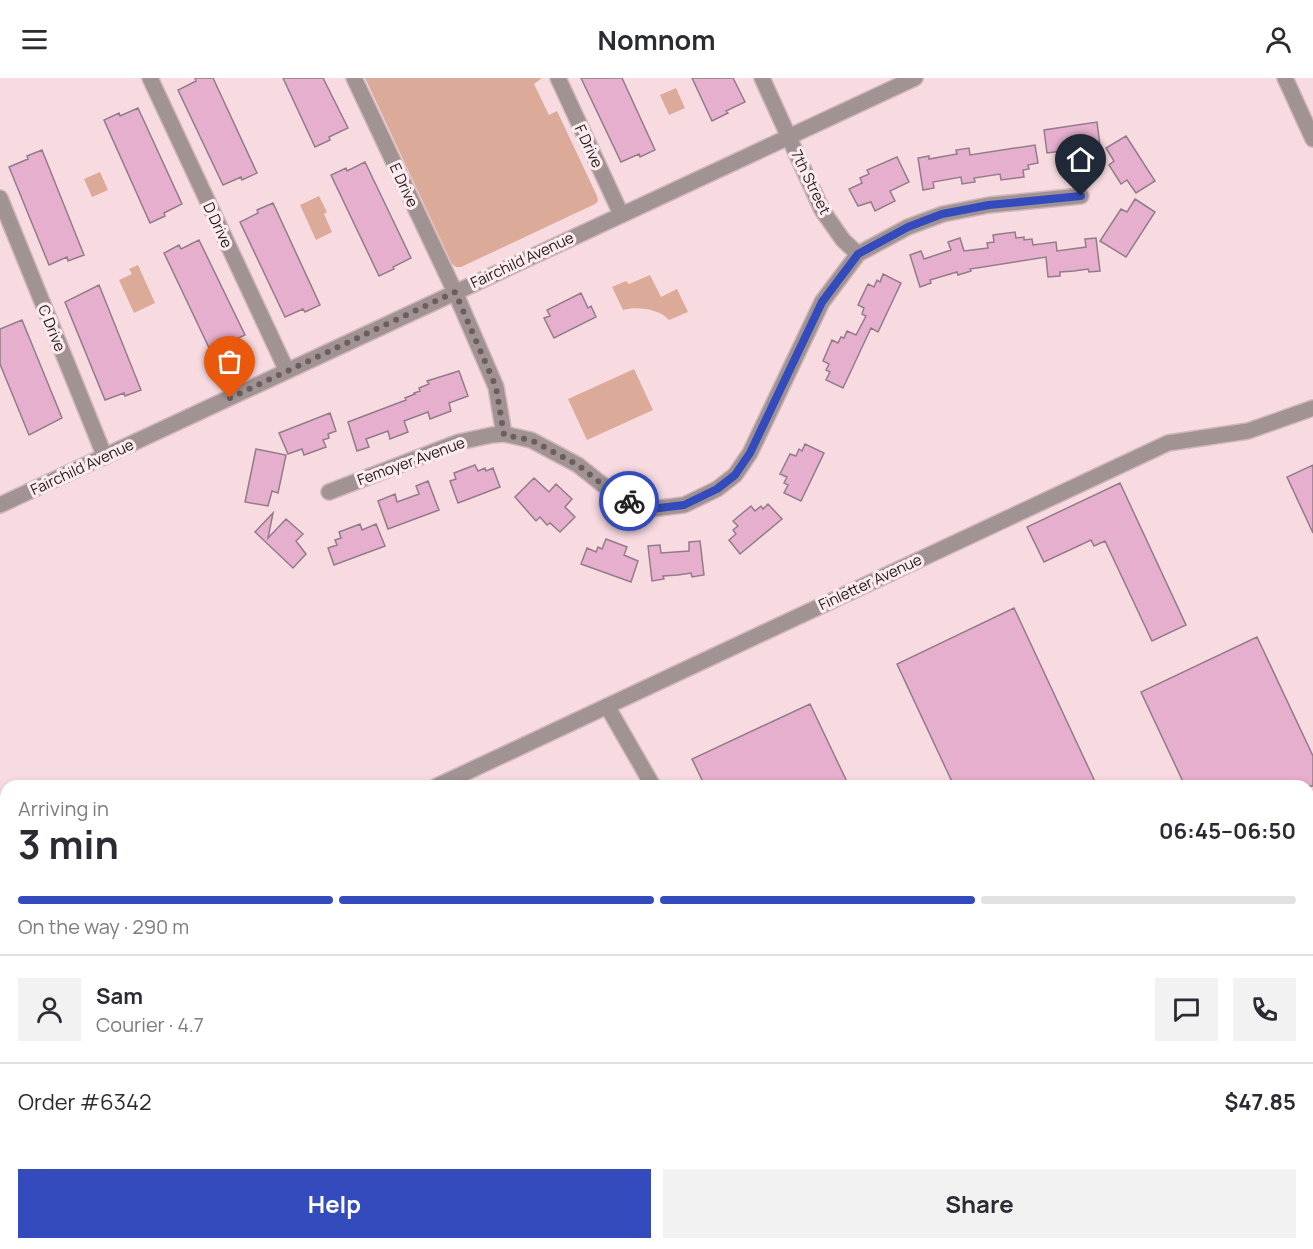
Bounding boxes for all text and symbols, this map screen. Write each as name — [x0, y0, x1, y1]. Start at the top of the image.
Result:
text: Nomnom — [598, 21, 715, 58]
icon: menu — [18, 23, 51, 56]
icon: person — [1262, 23, 1295, 56]
street label: F Drive — [570, 121, 608, 171]
pin — [1055, 134, 1106, 196]
icon: home — [1064, 143, 1097, 176]
street label: 7th Street — [786, 146, 836, 218]
street label: E Drive — [385, 159, 423, 211]
street label: D Drive — [198, 199, 238, 251]
street label: Fairchild Avenue — [467, 227, 577, 293]
street label: C Drive — [33, 301, 71, 355]
pin — [204, 336, 255, 398]
icon: bag — [213, 345, 246, 378]
street label: Femoyer Avenue — [354, 432, 468, 490]
street label: Fairchild Avenue — [27, 434, 137, 500]
courier — [599, 471, 659, 531]
icon: bike — [613, 485, 646, 518]
street label: Finletter Avenue — [815, 549, 925, 615]
text: Arriving in — [18, 795, 109, 822]
text: 06:45–06:50 — [1159, 816, 1296, 846]
text: 3 min — [18, 817, 119, 871]
text: On the way · 290 m — [18, 913, 189, 940]
button: person — [18, 978, 81, 1041]
button: chat — [1155, 978, 1218, 1041]
button: phone — [1233, 978, 1296, 1041]
text: Sam — [96, 981, 143, 1011]
text: Courier · 4.7 — [96, 1011, 204, 1038]
text: Order #6342 — [18, 1087, 151, 1117]
text: $47.85 — [1224, 1087, 1296, 1117]
button: Help — [18, 1169, 651, 1238]
button: Share — [663, 1169, 1296, 1238]

